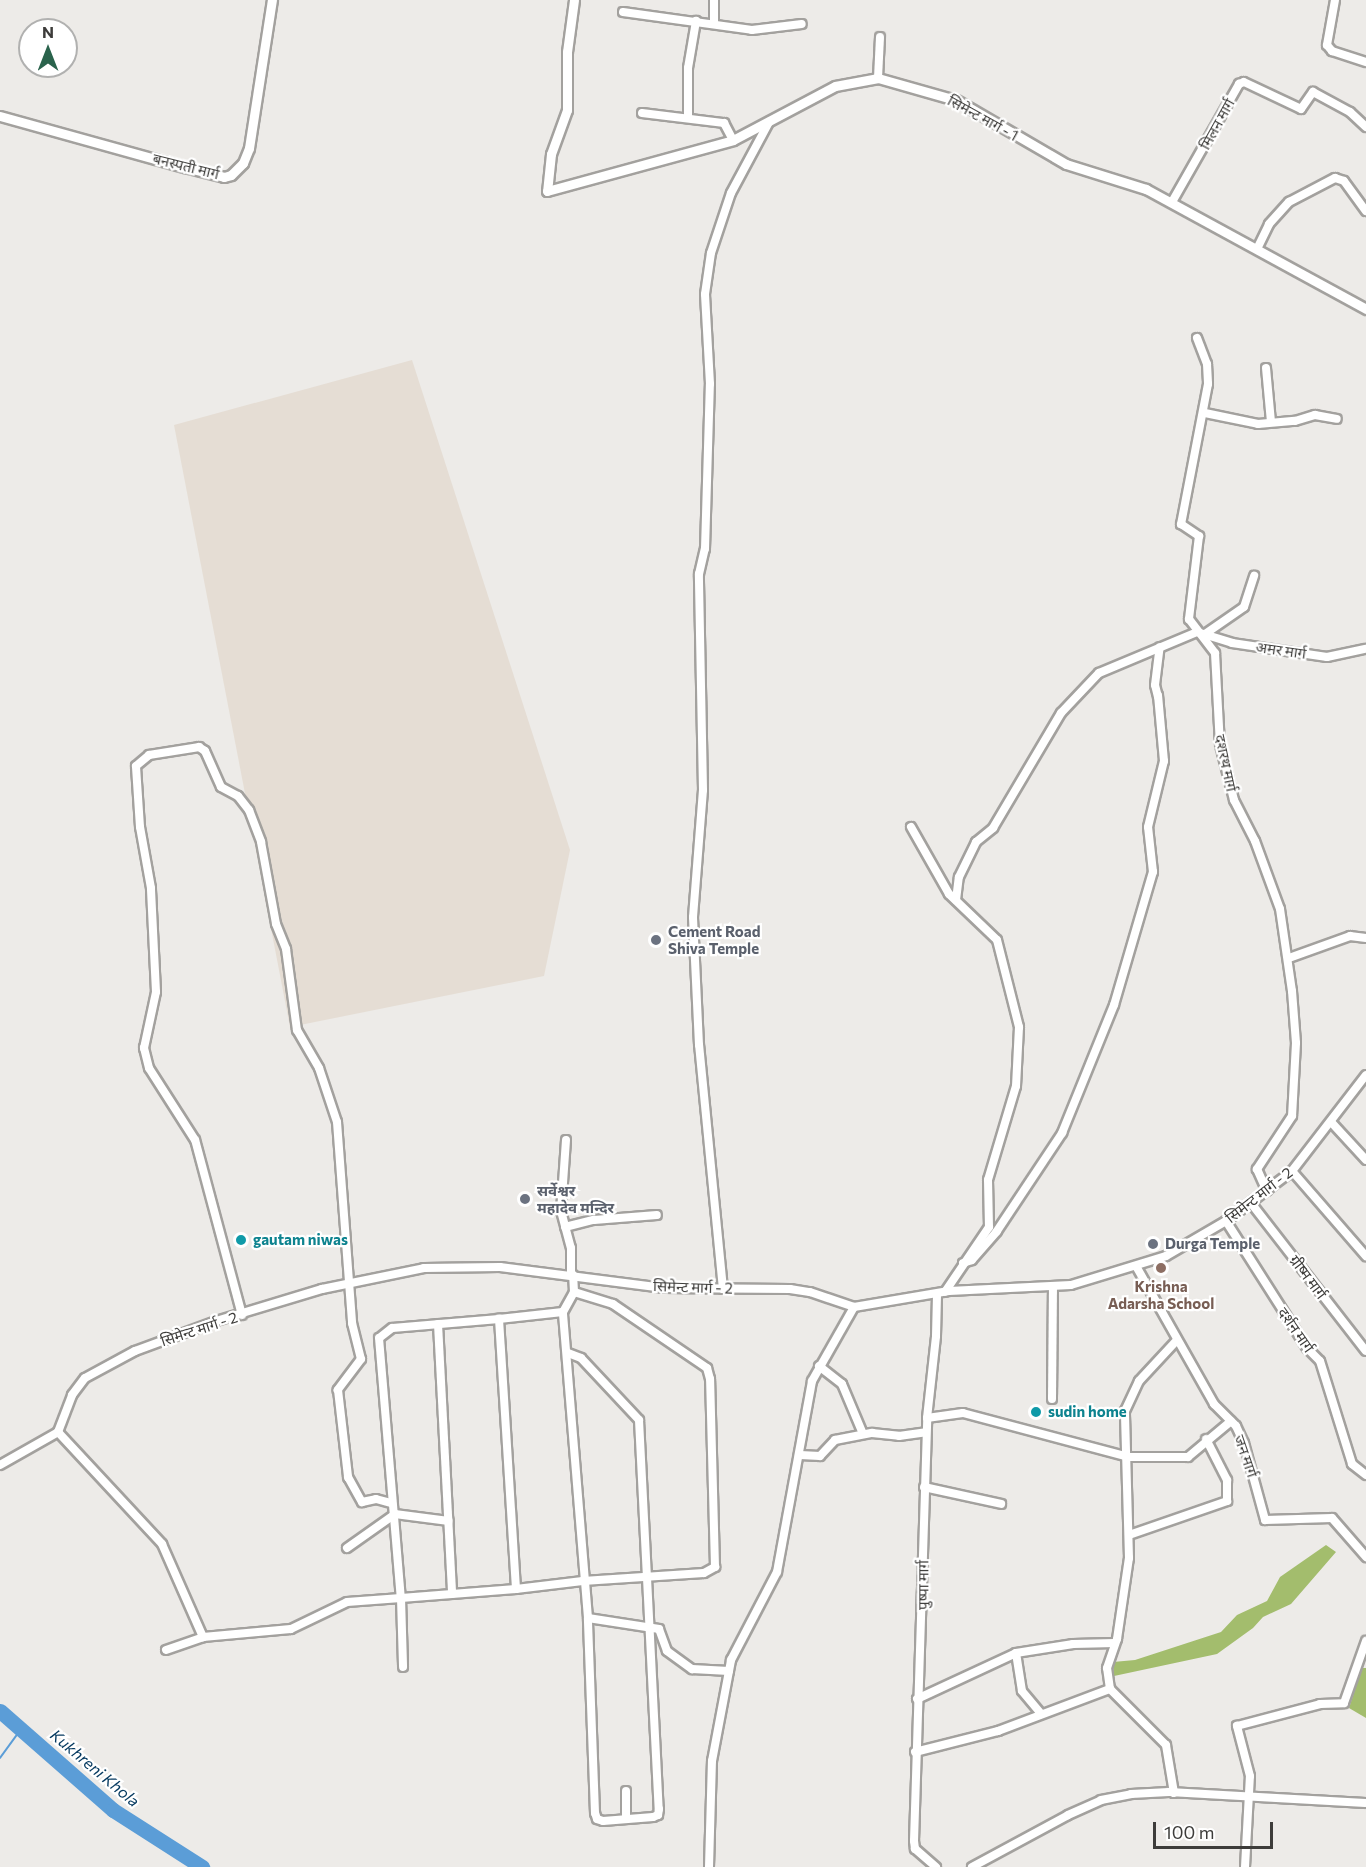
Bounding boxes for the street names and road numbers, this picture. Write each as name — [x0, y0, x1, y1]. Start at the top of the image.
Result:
street label: सिमेन्ट मार्ग - 1 — [945, 91, 1021, 145]
street label: मिलन मार्ग — [1196, 95, 1238, 153]
street label: बनस्पती मार्ग — [151, 149, 221, 183]
street label: अमर मार्ग — [1255, 638, 1307, 662]
street label: दशरथ मार्ग — [1211, 733, 1241, 793]
street label: सिमेन्ट मार्ग - 2 — [1222, 1163, 1296, 1227]
street label: ग्रीष्म मार्ग — [1286, 1252, 1330, 1302]
street label: सिमेन्ट मार्ग - 2 — [653, 1277, 733, 1297]
street label: दर्शन मार्ग — [1274, 1304, 1318, 1356]
street label: सिमेन्ट मार्ग - 2 — [158, 1308, 240, 1350]
street label: जन मार्ग — [1230, 1432, 1262, 1480]
street label: पुष्पा मार्ग — [914, 1560, 932, 1610]

